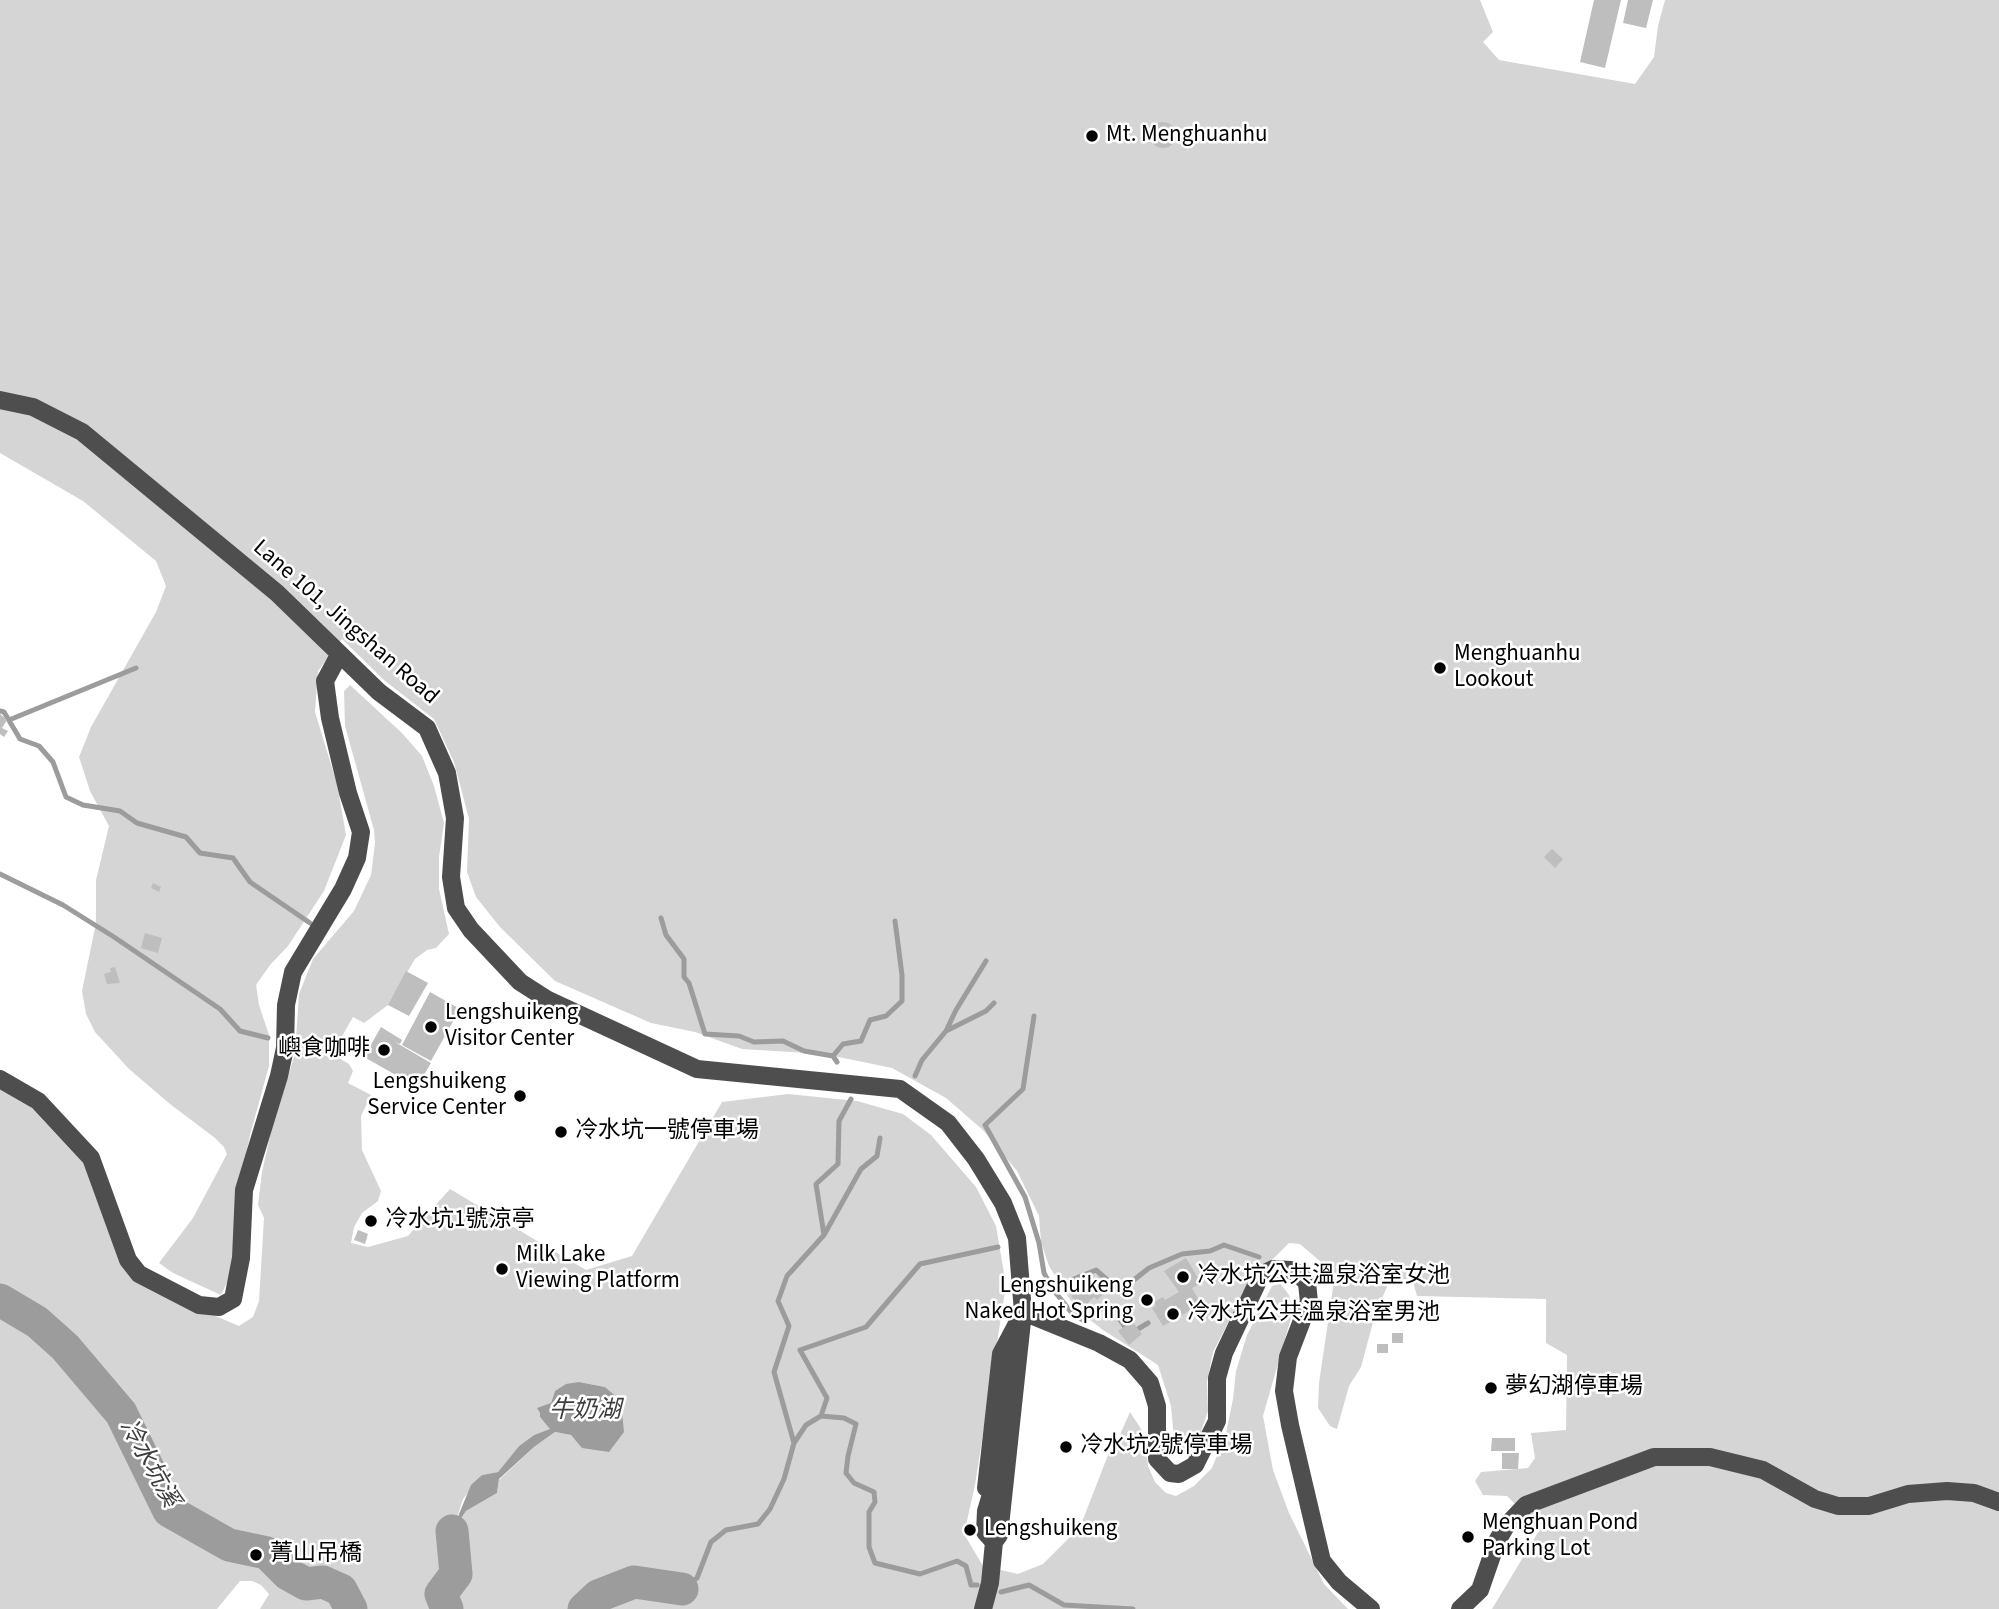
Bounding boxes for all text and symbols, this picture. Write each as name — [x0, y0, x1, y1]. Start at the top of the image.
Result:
place label: Mt. Menghuanhu — [1106, 122, 1267, 150]
marker: Mt. Menghuanhu — [1084, 128, 1100, 144]
street label: Lane 101, Jingshan Road — [246, 535, 444, 711]
place label: Menghuanhu Lookout — [1454, 641, 1581, 695]
marker: Menghuanhu Lookout — [1432, 660, 1448, 676]
place label: Lengshuikeng Visitor Center — [445, 1000, 578, 1054]
marker: Lengshuikeng Visitor Center — [423, 1019, 439, 1035]
place label: 嶼食咖啡 — [278, 1036, 370, 1064]
marker: 嶼食咖啡 — [376, 1042, 392, 1058]
place label: Lengshuikeng Service Center — [367, 1069, 506, 1123]
marker: Lengshuikeng Service Center — [512, 1088, 528, 1104]
place label: 冷水坑一號停車場 — [575, 1118, 759, 1146]
marker: 冷水坑一號停車場 — [553, 1124, 569, 1140]
place label: 冷水坑1號涼亭 — [385, 1207, 534, 1235]
marker: 冷水坑1號涼亭 — [363, 1213, 379, 1229]
place label: Milk Lake Viewing Platform — [516, 1242, 680, 1296]
marker: Milk Lake Viewing Platform — [494, 1261, 510, 1277]
place label: 冷水坑公共溫泉浴室女池 — [1197, 1263, 1450, 1291]
marker: 冷水坑公共溫泉浴室女池 — [1175, 1269, 1191, 1285]
place label: Lengshuikeng Naked Hot Spring — [964, 1273, 1133, 1327]
marker: Lengshuikeng Naked Hot Spring — [1139, 1292, 1155, 1308]
place label: 冷水坑公共溫泉浴室男池 — [1187, 1300, 1440, 1328]
marker: 冷水坑公共溫泉浴室男池 — [1165, 1306, 1181, 1322]
place label: 夢幻湖停車場 — [1505, 1374, 1643, 1402]
marker: 夢幻湖停車場 — [1483, 1380, 1499, 1396]
water label: 牛奶湖 — [549, 1398, 621, 1426]
water label: 冷水坑溪 — [112, 1415, 184, 1513]
place label: 冷水坑2號停車場 — [1080, 1433, 1252, 1461]
marker: 冷水坑2號停車場 — [1058, 1439, 1074, 1455]
place label: Menghuan Pond Parking Lot — [1482, 1510, 1638, 1564]
place label: Lengshuikeng — [984, 1516, 1117, 1544]
marker: Lengshuikeng — [962, 1522, 978, 1538]
marker: Menghuan Pond Parking Lot — [1460, 1529, 1476, 1545]
place label: 菁山吊橋 — [270, 1541, 362, 1569]
marker: 菁山吊橋 — [248, 1547, 264, 1563]

